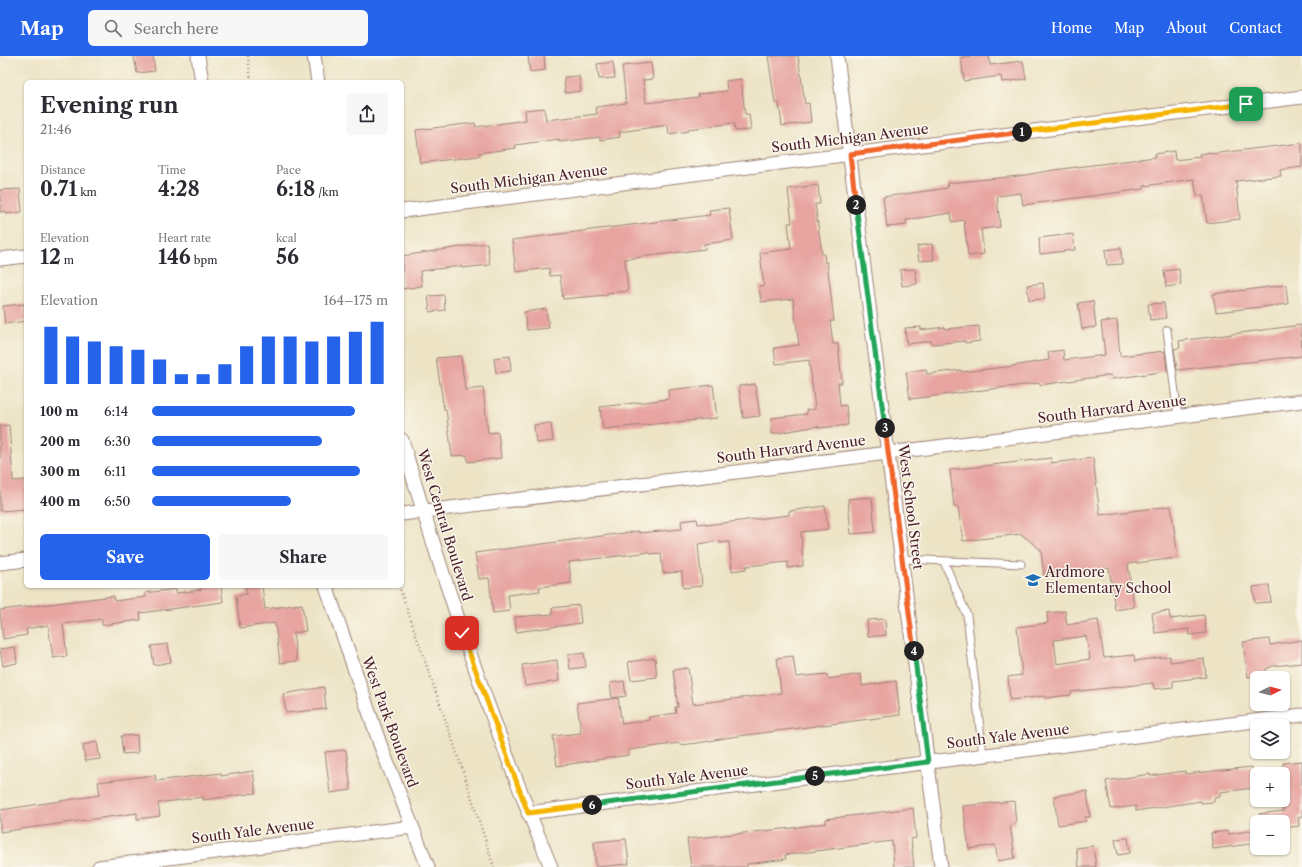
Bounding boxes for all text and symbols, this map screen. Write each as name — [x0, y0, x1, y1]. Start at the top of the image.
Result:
search box — [88, 10, 368, 46]
text: Map — [20, 17, 64, 40]
icon: search — [102, 17, 124, 39]
text: Search here — [134, 19, 219, 38]
text: Home — [1051, 19, 1092, 37]
text: Map — [1114, 19, 1144, 37]
text: About — [1166, 19, 1207, 37]
text: Contact — [1229, 19, 1282, 37]
pin — [1229, 87, 1263, 121]
text: Evening run — [40, 92, 179, 119]
button: share — [346, 93, 388, 135]
icon: arrive — [1235, 93, 1257, 115]
street label: South Michigan Avenue — [770, 119, 930, 157]
text: 21:46 — [40, 121, 72, 137]
pin: 1 — [1012, 122, 1032, 142]
text: 1 — [1020, 125, 1024, 139]
street label: South Michigan Avenue — [449, 160, 609, 198]
text: Distance — [40, 163, 86, 177]
text: Time — [158, 163, 186, 177]
text: Pace — [276, 163, 301, 177]
text: 0.71 — [40, 177, 77, 201]
text: 4:28 — [158, 177, 200, 201]
text: 6:18 — [276, 177, 315, 201]
text: km — [77, 185, 97, 199]
text: /km — [315, 185, 339, 199]
pin: 2 — [846, 195, 866, 215]
text: 2 — [853, 198, 859, 212]
text: Elevation — [40, 231, 89, 245]
text: Heart rate — [158, 231, 211, 245]
text: kcal — [276, 231, 297, 245]
text: 12 — [40, 245, 61, 269]
text: 146 — [158, 245, 191, 269]
text: 56 — [276, 245, 299, 269]
text: m — [61, 253, 74, 267]
text: bpm — [191, 253, 217, 267]
text: Elevation — [40, 292, 98, 308]
text: 164–175 m — [323, 292, 388, 308]
street label: South Harvard Avenue — [1036, 391, 1188, 427]
text: 100 m — [40, 403, 79, 419]
text: 6:14 — [104, 403, 128, 419]
pin: 3 — [875, 418, 895, 438]
text: 3 — [882, 421, 888, 435]
street label: South Harvard Avenue — [715, 431, 867, 467]
text: 200 m — [40, 433, 80, 449]
text: 6:30 — [104, 433, 131, 449]
street label: West School Street — [894, 442, 928, 571]
street label: West Central Boulevard — [413, 446, 477, 603]
text: 300 m — [40, 463, 80, 479]
text: 6:11 — [104, 463, 126, 479]
text: 400 m — [40, 493, 80, 509]
text: 6:50 — [104, 493, 131, 509]
button: Save — [40, 534, 210, 580]
button: Share — [218, 534, 388, 580]
place label: Ardmore Elementary School — [1044, 563, 1171, 597]
school or university icon: Ardmore Elementary School — [1024, 571, 1042, 589]
pin — [445, 616, 479, 650]
icon: check — [451, 622, 473, 644]
pin: 4 — [904, 641, 924, 661]
text: 4 — [911, 644, 917, 658]
street label: West Park Boulevard — [358, 653, 422, 790]
north arrow — [1250, 671, 1290, 711]
map controls — [1250, 671, 1290, 855]
button: layers — [1250, 719, 1290, 759]
street label: South Yale Avenue — [946, 720, 1070, 752]
street label: South Yale Avenue — [625, 761, 749, 793]
pin: 5 — [805, 766, 825, 786]
button: + — [1250, 767, 1290, 807]
text: 5 — [812, 769, 818, 783]
pin: 6 — [582, 795, 602, 815]
text: 6 — [589, 798, 595, 812]
street label: South Yale Avenue — [191, 815, 315, 847]
button: − — [1250, 815, 1290, 855]

